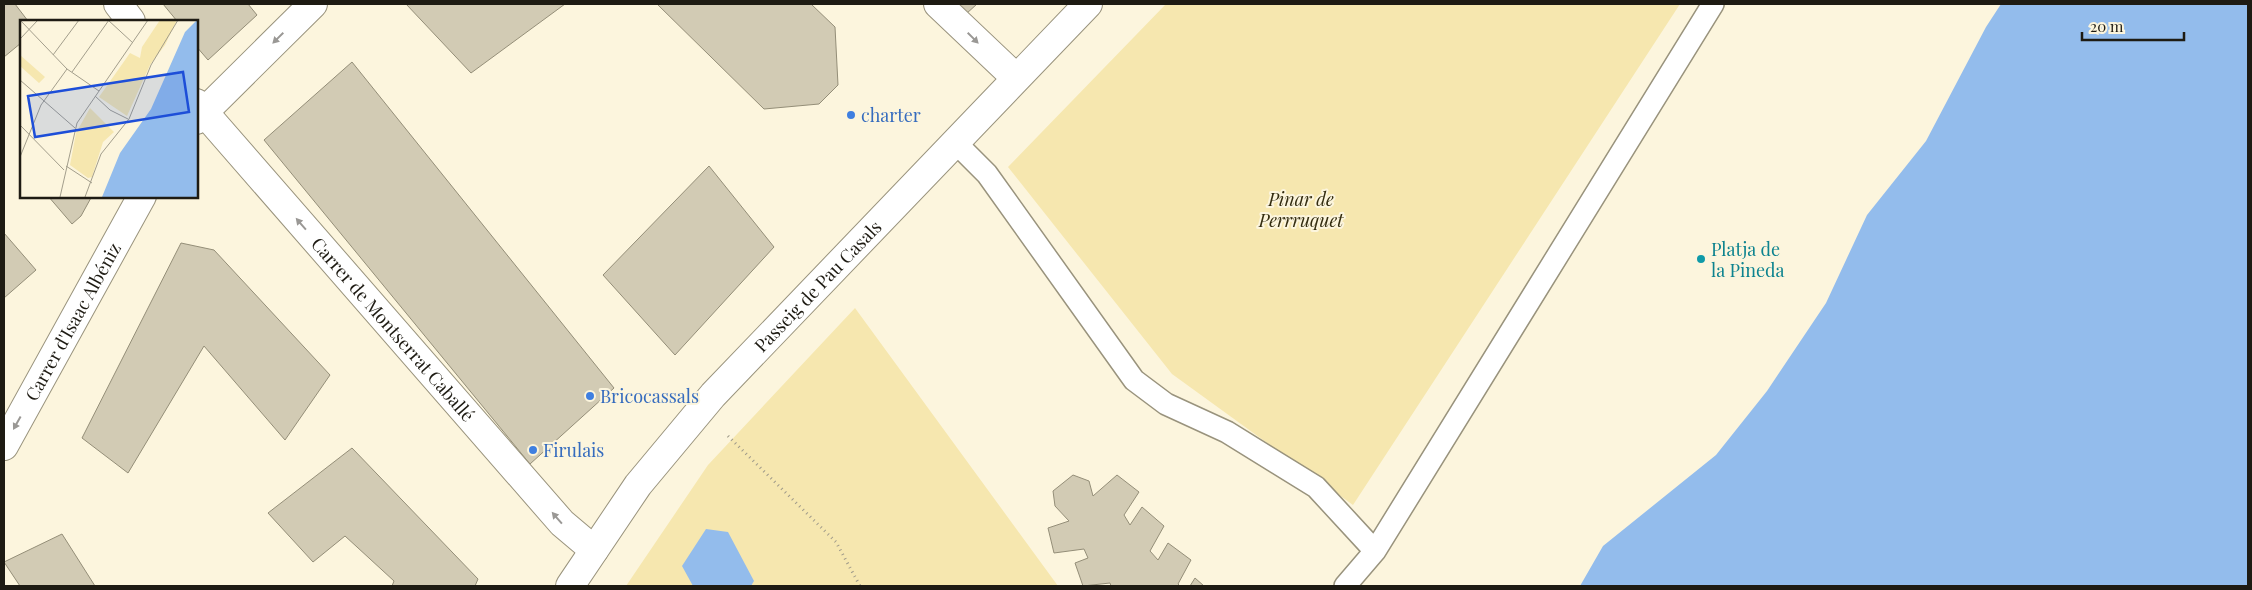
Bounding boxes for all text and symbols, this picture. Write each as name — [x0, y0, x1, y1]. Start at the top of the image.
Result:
scale bar — [2082, 10, 2184, 42]
text: 20 m — [2090, 16, 2124, 36]
inset map — [20, 20, 198, 198]
one-way arrow — [272, 32, 284, 44]
one-way arrow — [966, 32, 978, 44]
place label: charter — [861, 103, 921, 127]
marker: charter — [845, 109, 857, 121]
park label: Pinar de Perrruquet — [1258, 187, 1344, 232]
street label: Passeig de Pau Casals — [749, 215, 886, 357]
one-way arrow — [295, 218, 307, 230]
street label: Carrer de Montserrat Caballé — [306, 232, 480, 426]
place label: Platja de la Pineda — [1711, 237, 1784, 282]
street label: Carrer d'Isaac Albéniz — [19, 238, 126, 405]
marker: Platja de la Pineda — [1695, 253, 1707, 265]
place label: Bricocassals — [600, 384, 699, 408]
marker: Bricocassals — [584, 390, 596, 402]
one-way arrow — [12, 416, 21, 429]
place label: Firulais — [543, 438, 604, 462]
marker: Firulais — [527, 444, 539, 456]
one-way arrow — [552, 511, 563, 524]

